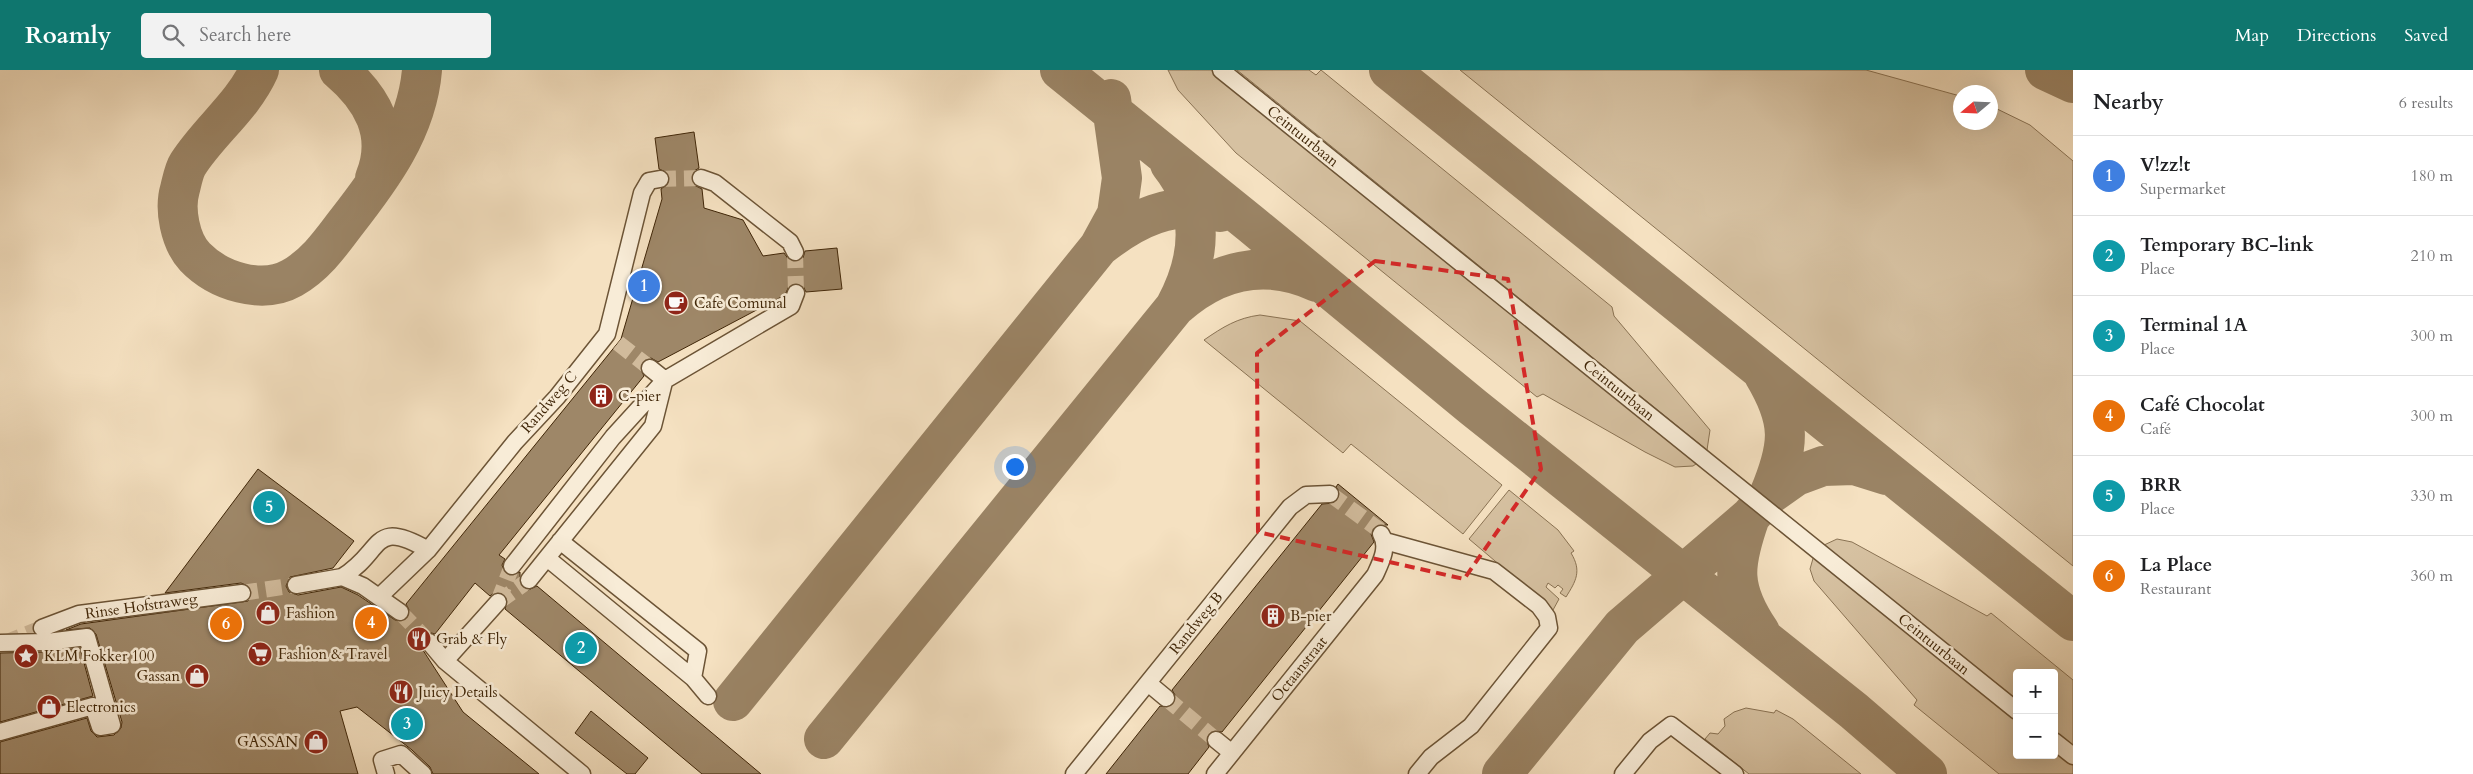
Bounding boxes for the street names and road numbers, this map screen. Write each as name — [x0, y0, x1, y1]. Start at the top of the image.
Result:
street label: Ceintuurbaan — [1263, 101, 1344, 172]
street label: Ceintuurbaan — [1579, 355, 1660, 426]
street label: Randweg C — [516, 367, 582, 437]
street label: Rinse Hofstraweg — [84, 588, 199, 624]
street label: Randweg B — [1165, 588, 1227, 658]
street label: Ceintuurbaan — [1894, 609, 1975, 680]
street label: Octaanstraat — [1266, 632, 1332, 706]

